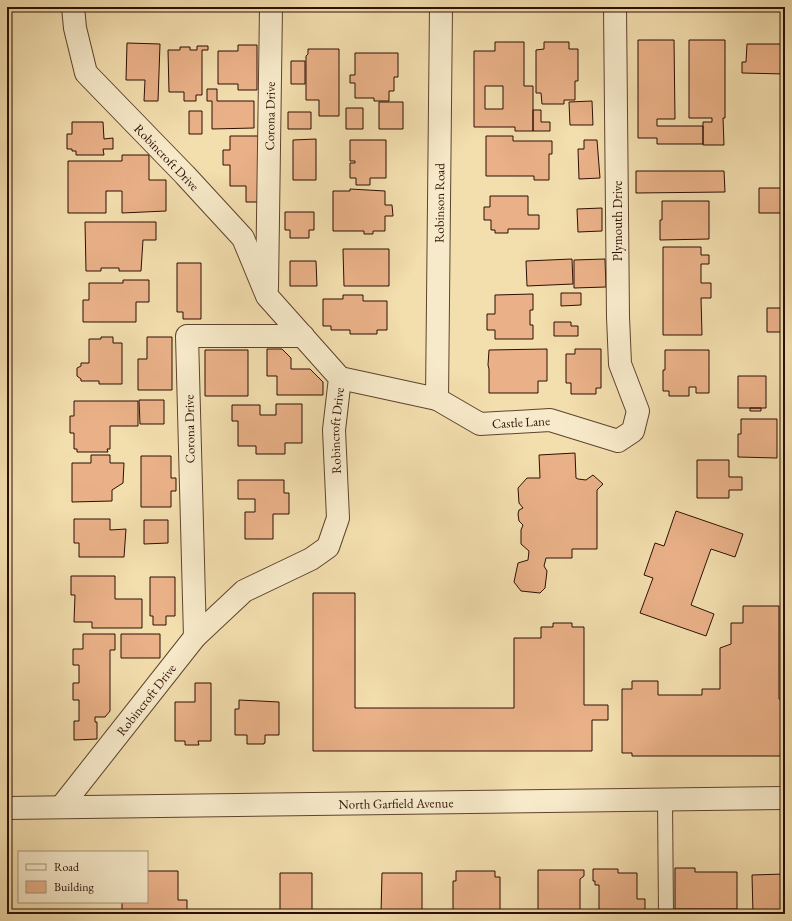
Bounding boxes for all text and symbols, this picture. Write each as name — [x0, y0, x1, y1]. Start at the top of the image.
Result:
street label: Corona Drive — [261, 81, 279, 151]
street label: Robincroft Drive — [130, 120, 203, 195]
street label: Robinson Road — [431, 163, 448, 243]
street label: Plymouth Drive — [609, 181, 626, 261]
street label: Robincroft Drive — [326, 386, 348, 474]
street label: Corona Drive — [180, 394, 199, 464]
street label: Castle Lane — [491, 412, 551, 432]
street label: Robincroft Drive — [113, 660, 180, 739]
street label: North Garfield Avenue — [338, 794, 454, 813]
legend — [18, 851, 148, 903]
text: Road — [54, 859, 80, 875]
text: Building — [54, 879, 95, 895]

